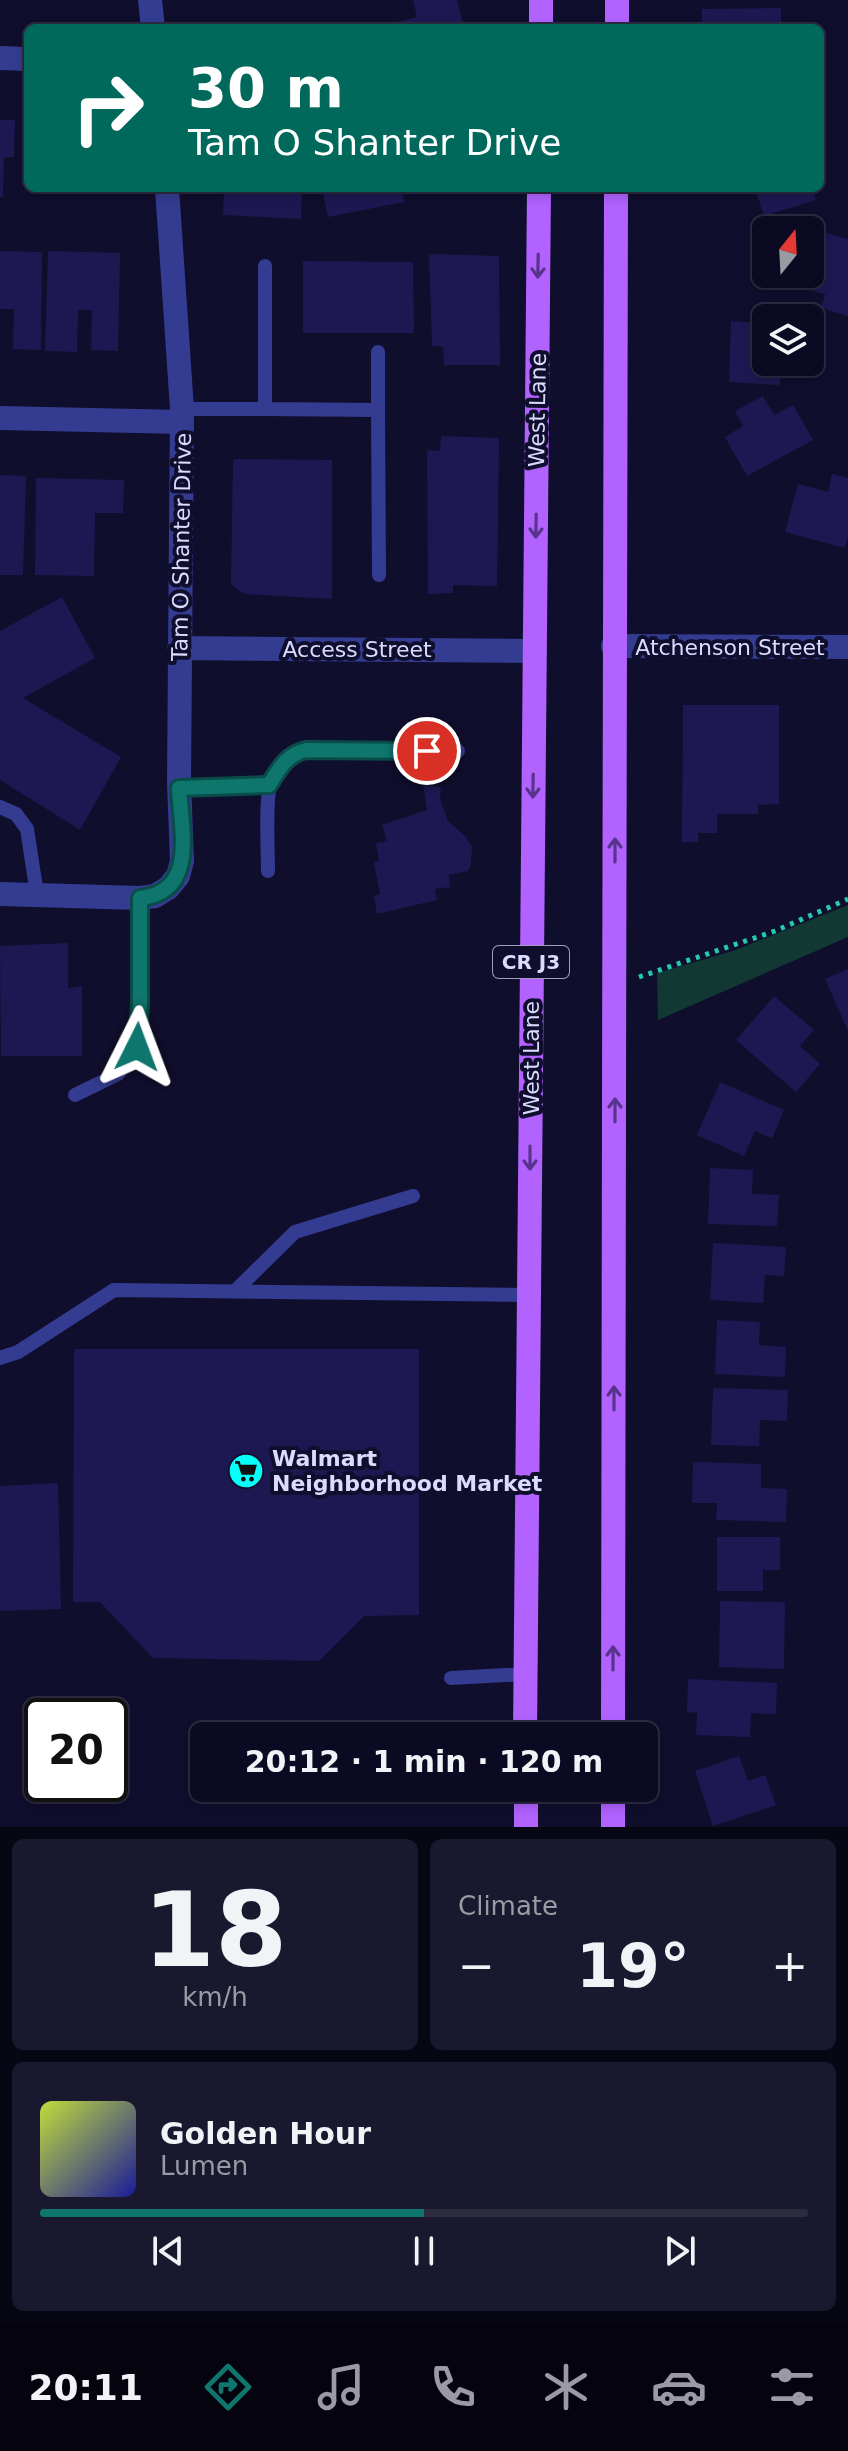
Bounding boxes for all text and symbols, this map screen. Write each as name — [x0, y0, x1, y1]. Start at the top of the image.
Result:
text: 30 m — [188, 55, 344, 120]
icon: right — [56, 56, 160, 160]
text: Tam O Shanter Drive — [188, 122, 561, 163]
north arrow — [752, 216, 824, 288]
map controls — [752, 216, 824, 376]
one-way arrow — [531, 252, 546, 279]
button: layers — [752, 304, 824, 376]
street label: West Lane — [524, 353, 551, 467]
street label: Tam O Shanter Drive — [167, 433, 196, 662]
one-way arrow — [528, 512, 544, 539]
street label: Atchenson Street — [635, 635, 825, 660]
street label: Access Street — [282, 637, 432, 662]
pin — [393, 717, 461, 785]
icon: arrive — [405, 729, 449, 773]
one-way arrow — [525, 772, 541, 799]
one-way arrow — [607, 837, 622, 864]
road number: CR J3 — [493, 946, 569, 978]
street label: West Lane — [519, 1001, 544, 1115]
position arrow — [95, 1005, 179, 1089]
one-way arrow — [607, 1097, 623, 1124]
one-way arrow — [522, 1144, 538, 1171]
one-way arrow — [606, 1385, 622, 1412]
place label: Walmart Neighborhood Market — [272, 1446, 543, 1496]
supermarket icon: Walmart Neighborhood Market — [227, 1452, 265, 1490]
one-way arrow — [606, 1645, 621, 1672]
speed limit sign: 20 — [24, 1698, 128, 1802]
text: 20:12 · 1 min · 120 m — [245, 1744, 603, 1779]
text: 18 — [143, 1869, 287, 1991]
text: Climate — [458, 1891, 558, 1921]
text: 19° — [576, 1931, 690, 2001]
text: − — [458, 1940, 495, 1991]
text: + — [771, 1940, 808, 1991]
text: km/h — [182, 1982, 248, 2012]
text: Golden Hour — [160, 2116, 371, 2151]
text: Lumen — [160, 2151, 248, 2181]
icon: previous — [146, 2229, 190, 2273]
icon: pause — [402, 2229, 446, 2273]
icon: next — [658, 2229, 702, 2273]
icon: directions — [200, 2359, 256, 2415]
icon: music — [313, 2359, 369, 2415]
icon: phone — [425, 2359, 481, 2415]
icon: climate — [538, 2359, 594, 2415]
icon: car — [651, 2359, 707, 2415]
icon: filters — [764, 2359, 820, 2415]
text: 20:11 — [28, 2367, 143, 2408]

